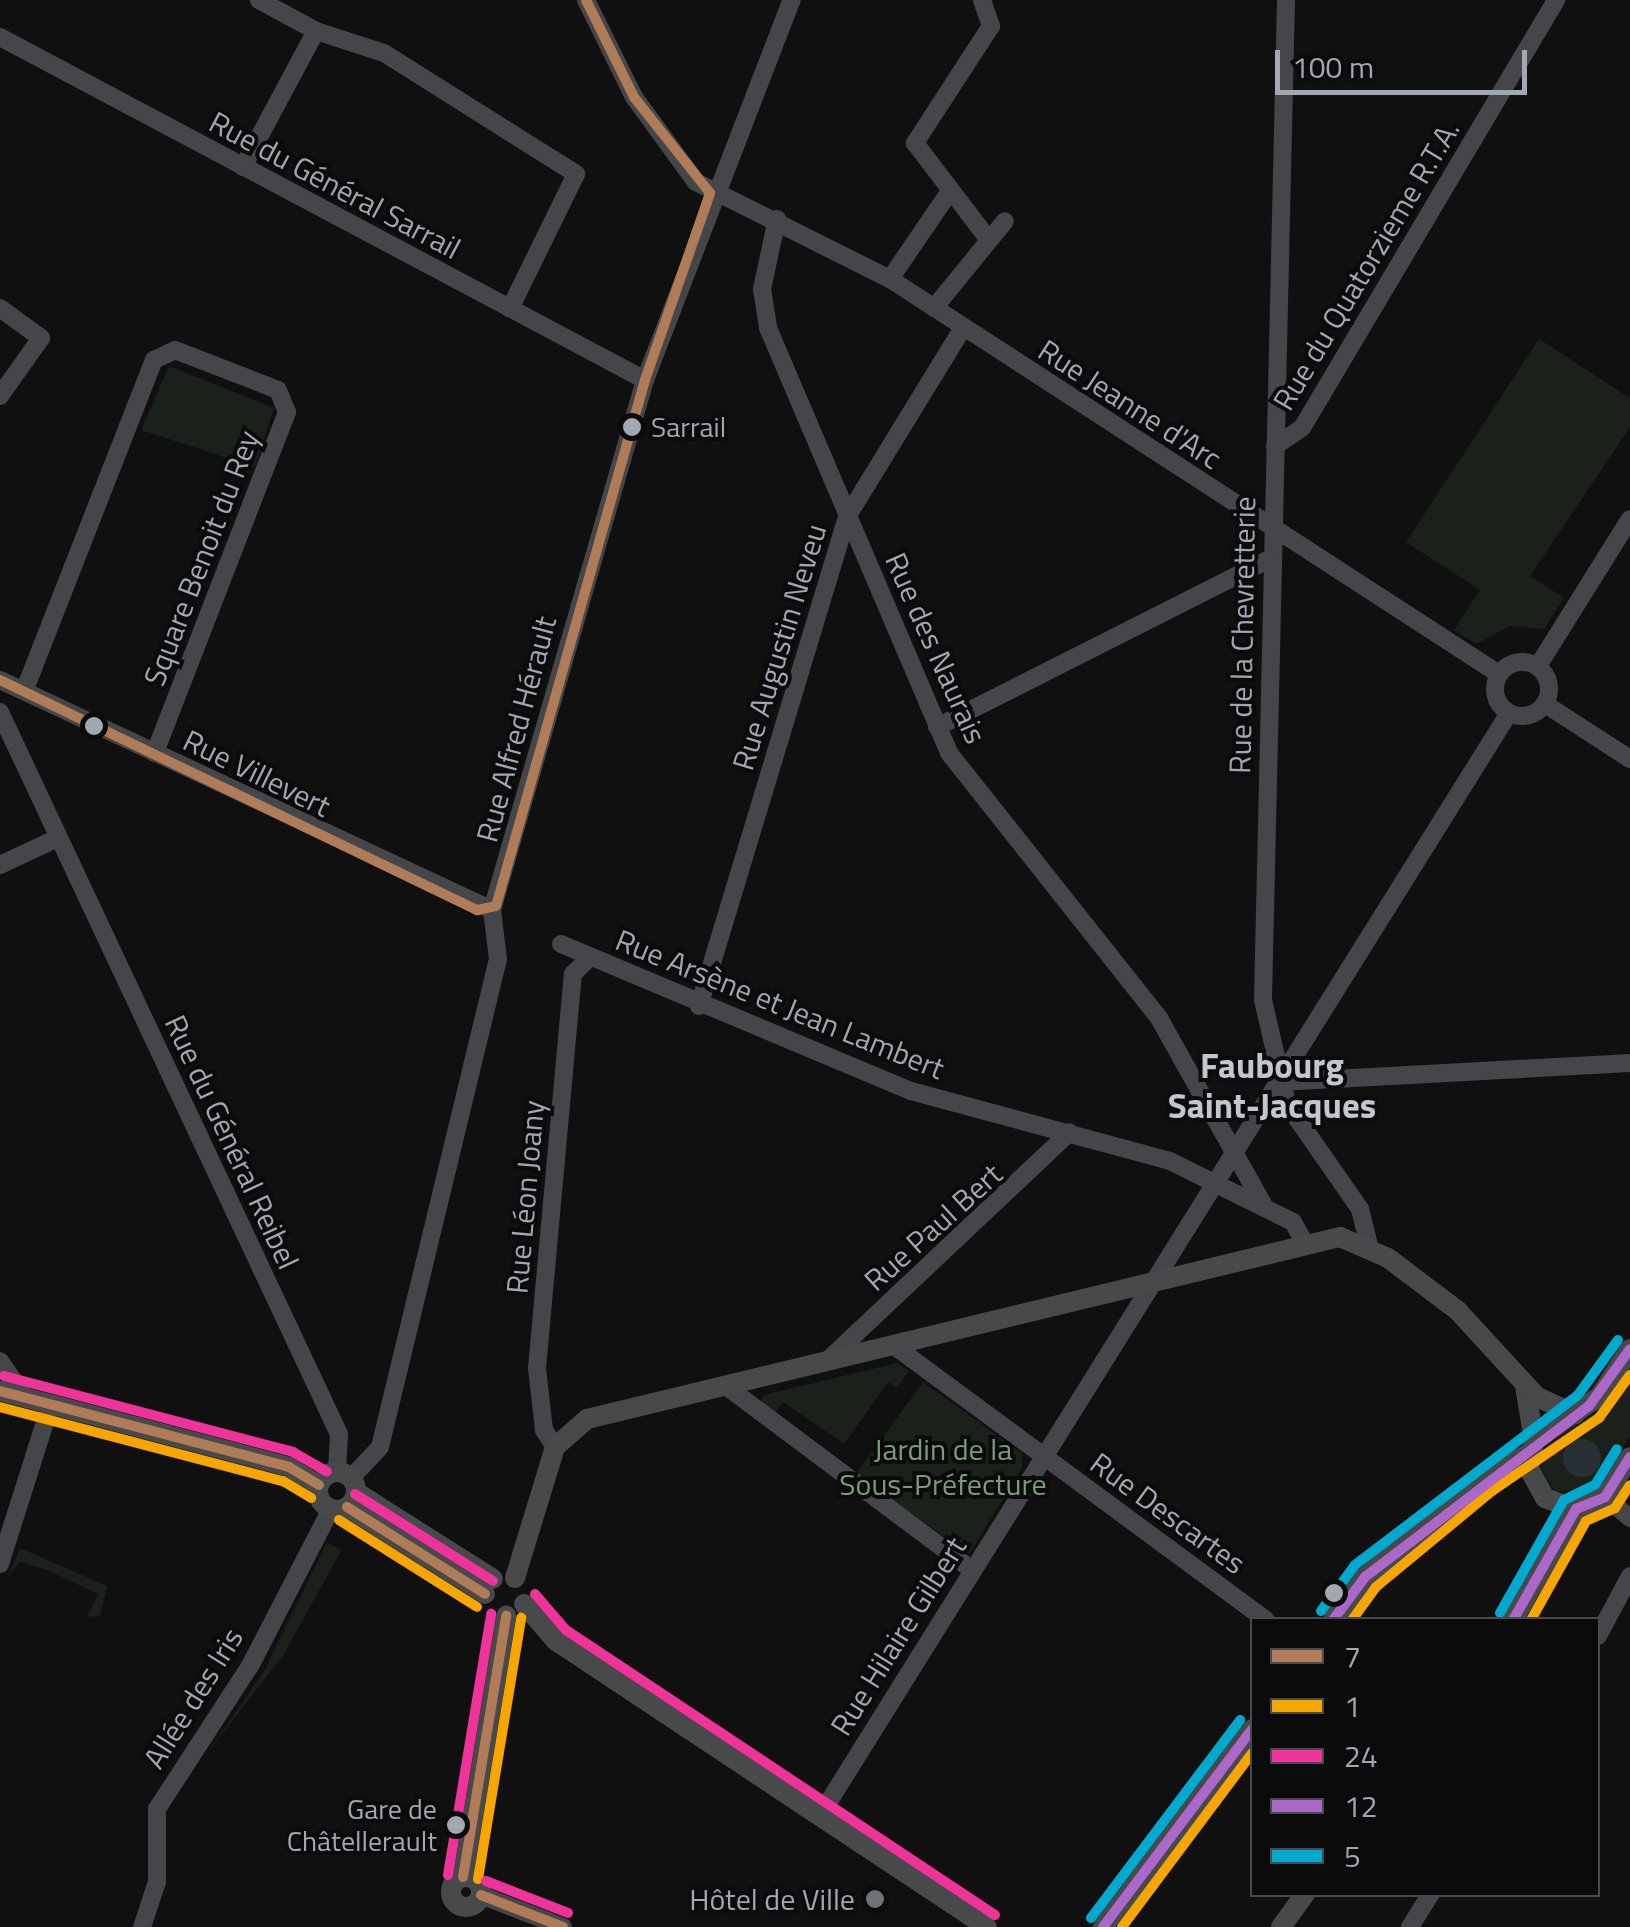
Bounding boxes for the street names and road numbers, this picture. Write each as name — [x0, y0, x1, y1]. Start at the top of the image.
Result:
street label: Rue du Général Sarrail — [203, 104, 467, 266]
street label: Rue du Quatorzieme R.T.A. — [1265, 113, 1467, 417]
street label: Rue Jeanne d'Arc — [1032, 332, 1228, 476]
street label: Square Benoit du Rey — [136, 425, 266, 691]
street label: Rue de la Chevretterie — [1222, 496, 1262, 774]
street label: Rue Augustin Neveu — [724, 520, 834, 774]
street label: Rue des Naurais — [878, 547, 994, 749]
street label: Rue Alfred Hérault — [469, 612, 563, 846]
street label: Rue Villevert — [178, 722, 336, 824]
street label: Rue Arsène et Jean Lambert — [610, 922, 950, 1086]
street label: Rue du Général Reibel — [157, 1009, 307, 1275]
street label: Rue Léon Joany — [499, 1099, 551, 1295]
street label: Rue Paul Bert — [857, 1156, 1009, 1298]
street label: Rue Descartes — [1084, 1445, 1252, 1581]
street label: Rue Hilaire Gilbert — [823, 1530, 973, 1742]
street label: Allée des Iris — [136, 1621, 250, 1775]

